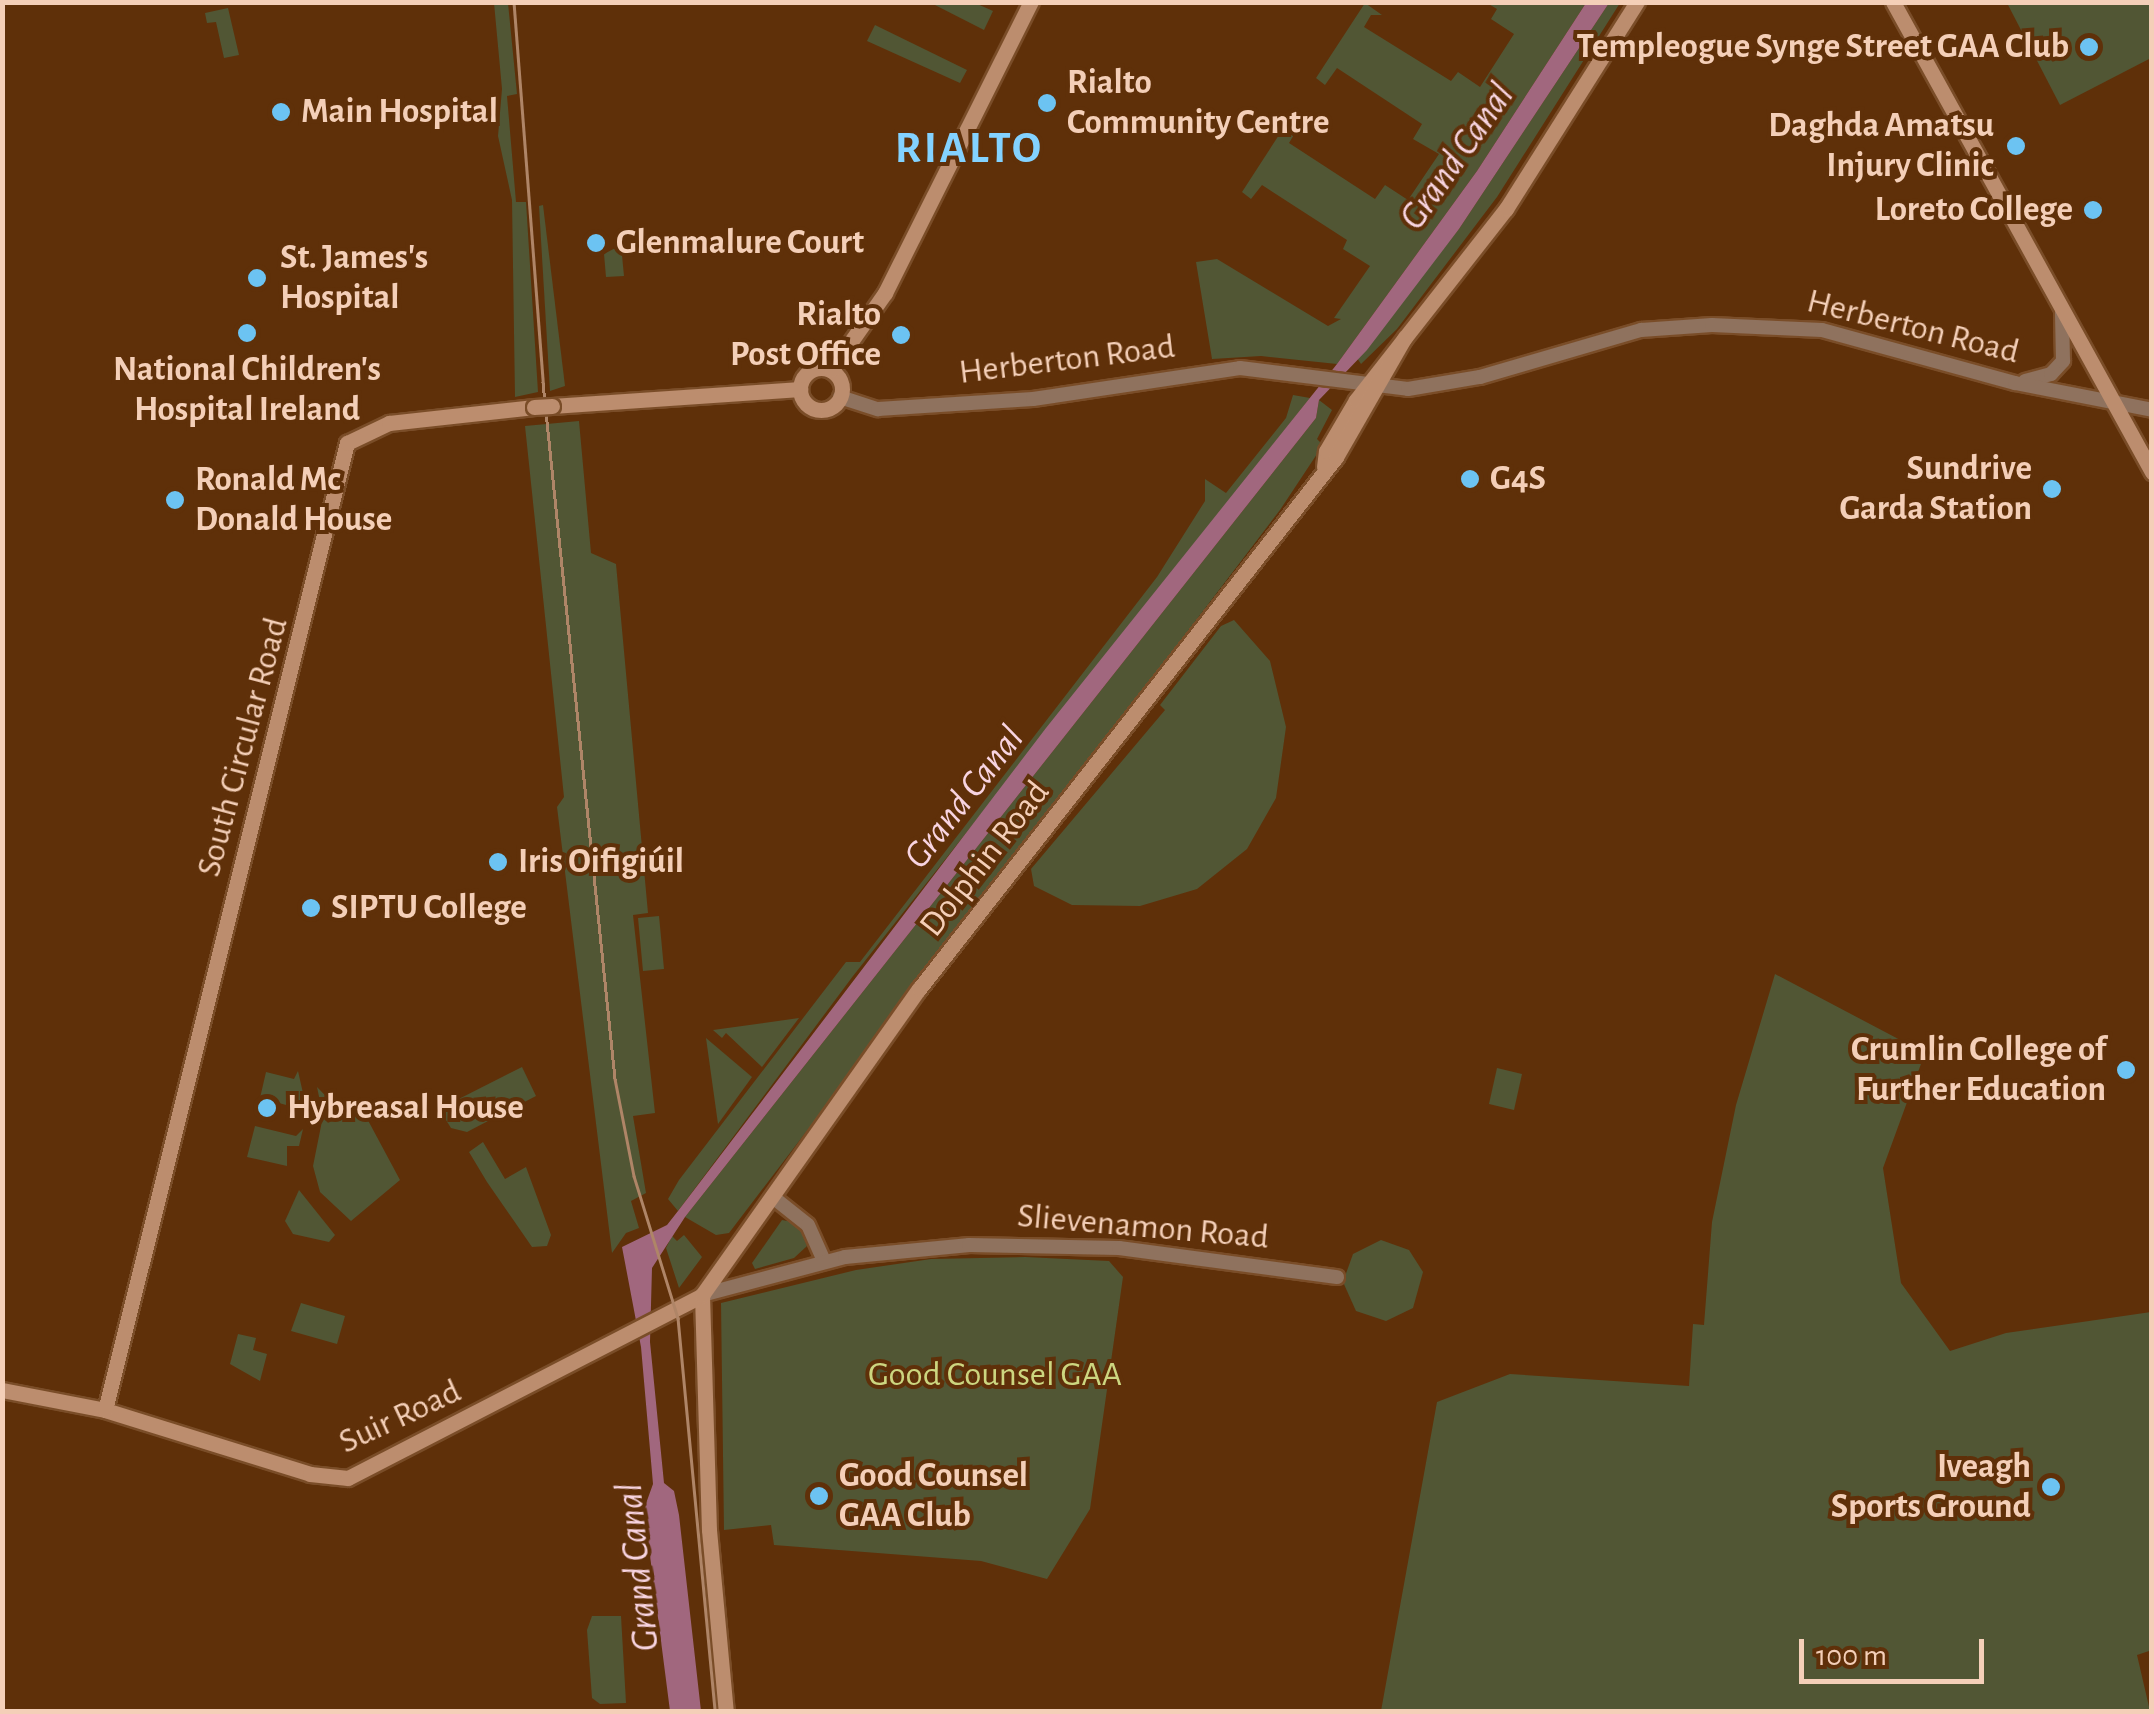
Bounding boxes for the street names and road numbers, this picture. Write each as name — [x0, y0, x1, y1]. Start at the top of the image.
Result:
street label: Herberton Road — [1803, 280, 2023, 374]
street label: Herberton Road — [957, 326, 1177, 394]
street label: South Circular Road — [188, 613, 298, 881]
street label: Dolphin Road — [911, 773, 1059, 945]
street label: Slievenamon Road — [1016, 1195, 1270, 1259]
street label: Suir Road — [332, 1371, 468, 1463]

